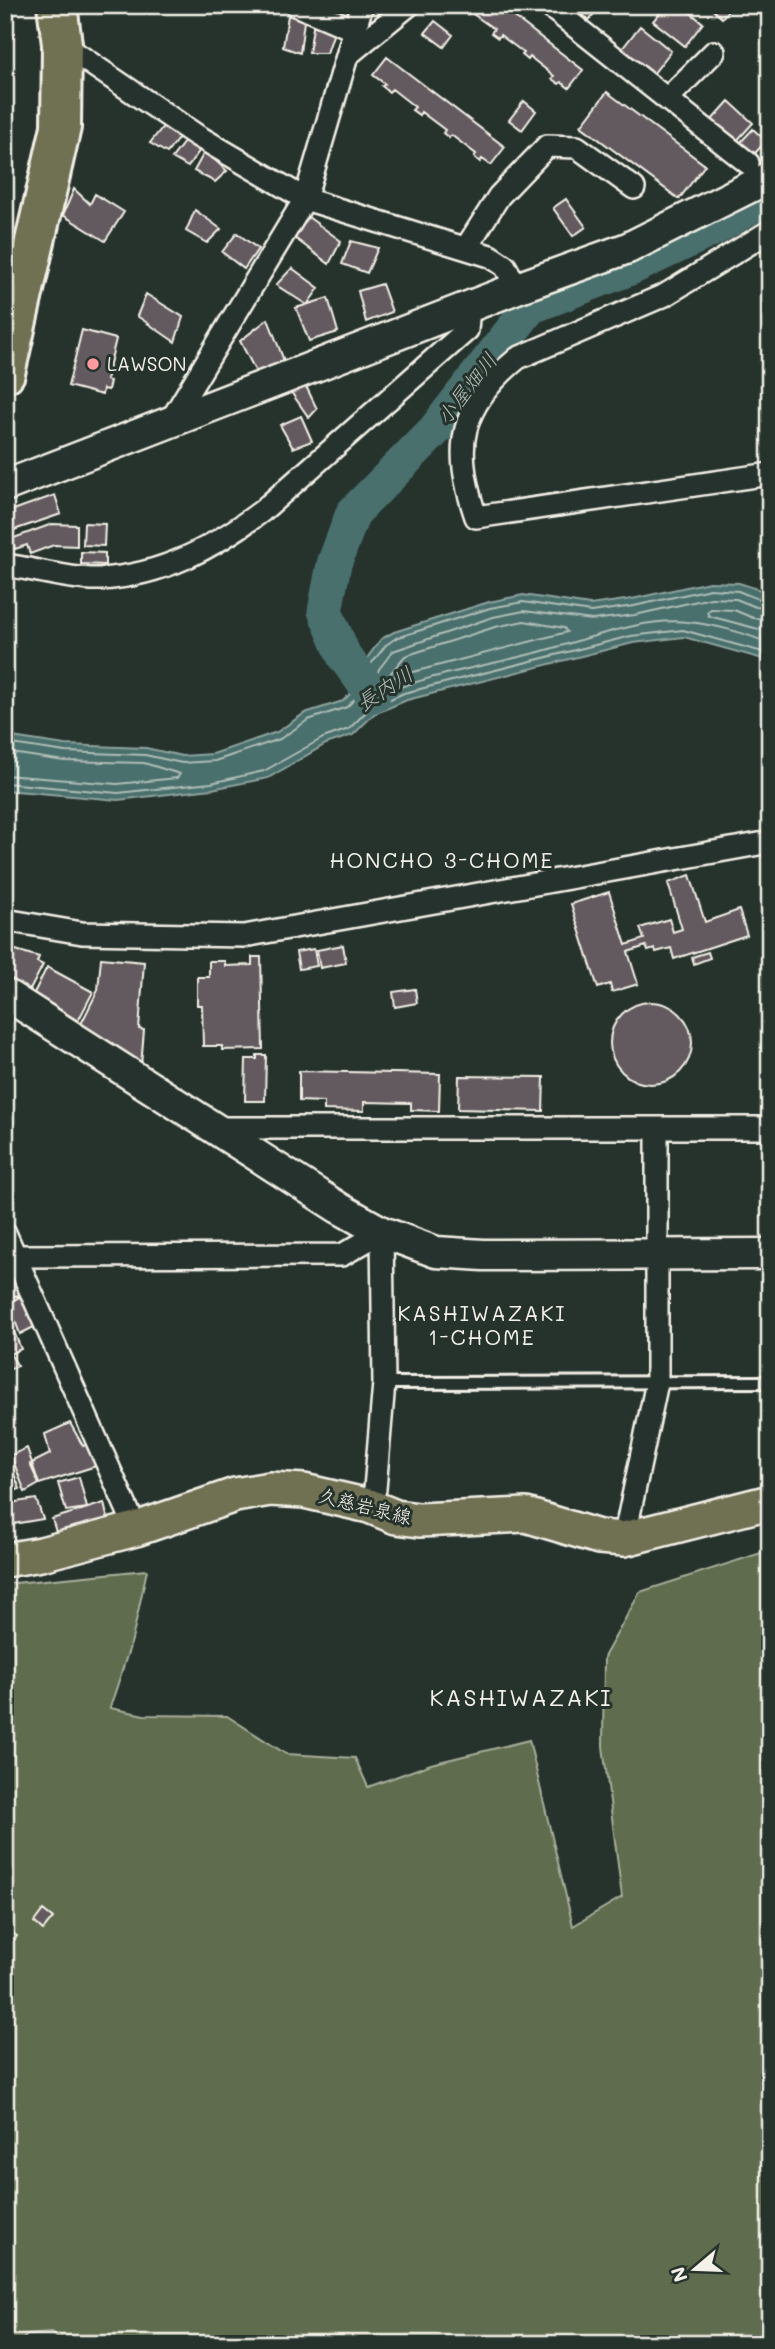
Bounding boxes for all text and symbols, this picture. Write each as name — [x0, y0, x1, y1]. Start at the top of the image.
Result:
water label: 小屋畑川 — [429, 347, 502, 429]
place label: LAWSON — [107, 351, 187, 376]
marker: LAWSON — [85, 356, 101, 372]
water label: 長内川 — [350, 659, 418, 716]
district label: HONCHO 3-CHOME — [330, 846, 554, 873]
district label: KASHIWAZAKI 1-CHOME — [398, 1299, 566, 1350]
street label: 久慈岩泉線 — [316, 1482, 414, 1529]
district label: KASHIWAZAKI — [430, 1682, 612, 1712]
north arrow — [660, 2234, 730, 2304]
text: N — [664, 2264, 693, 2286]

